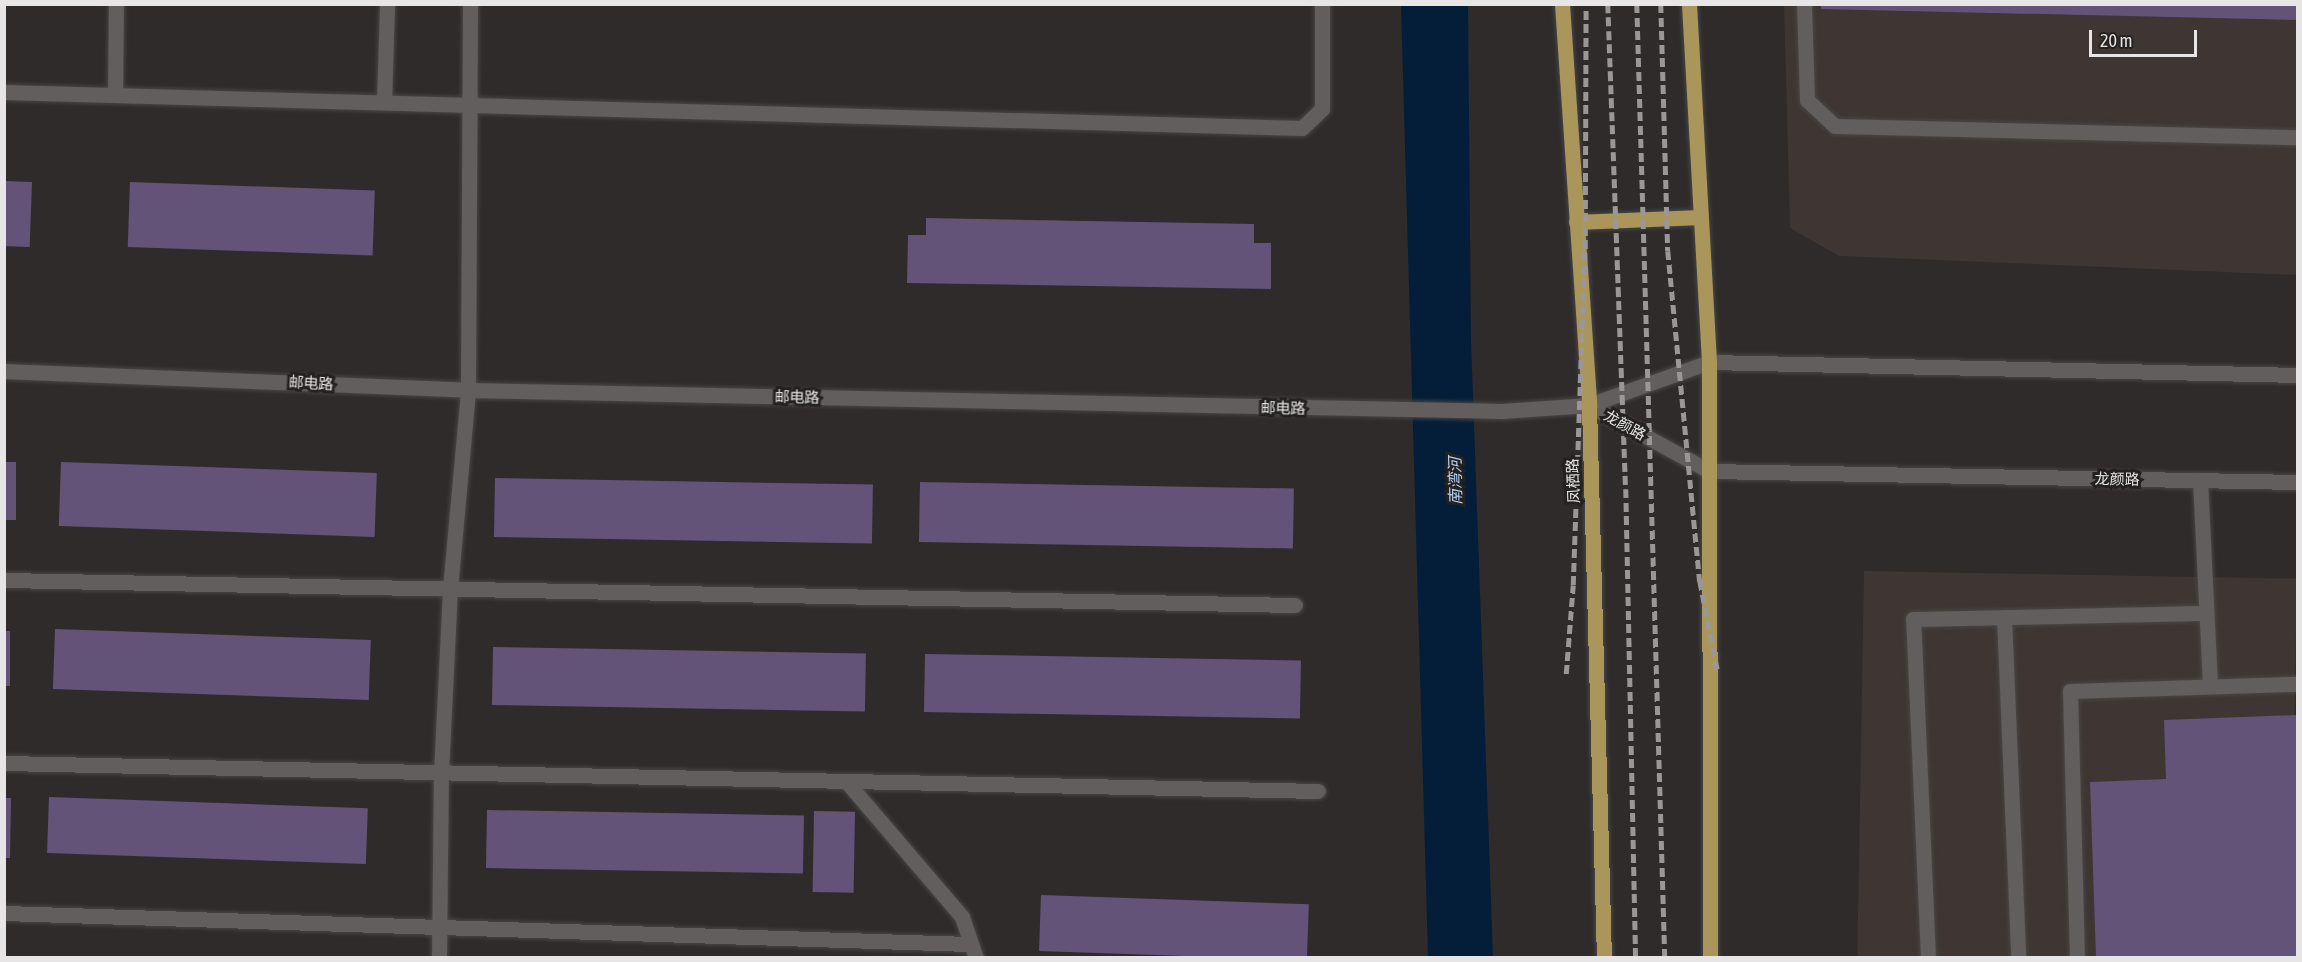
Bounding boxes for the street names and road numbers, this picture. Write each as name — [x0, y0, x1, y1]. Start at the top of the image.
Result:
street label: 邮电路 — [288, 373, 334, 393]
street label: 邮电路 — [774, 388, 820, 406]
street label: 邮电路 — [1260, 399, 1306, 417]
street label: 龙颜路 — [1601, 406, 1649, 444]
street label: 凤栖路 — [1563, 458, 1583, 504]
street label: 龙颜路 — [2094, 470, 2140, 488]

